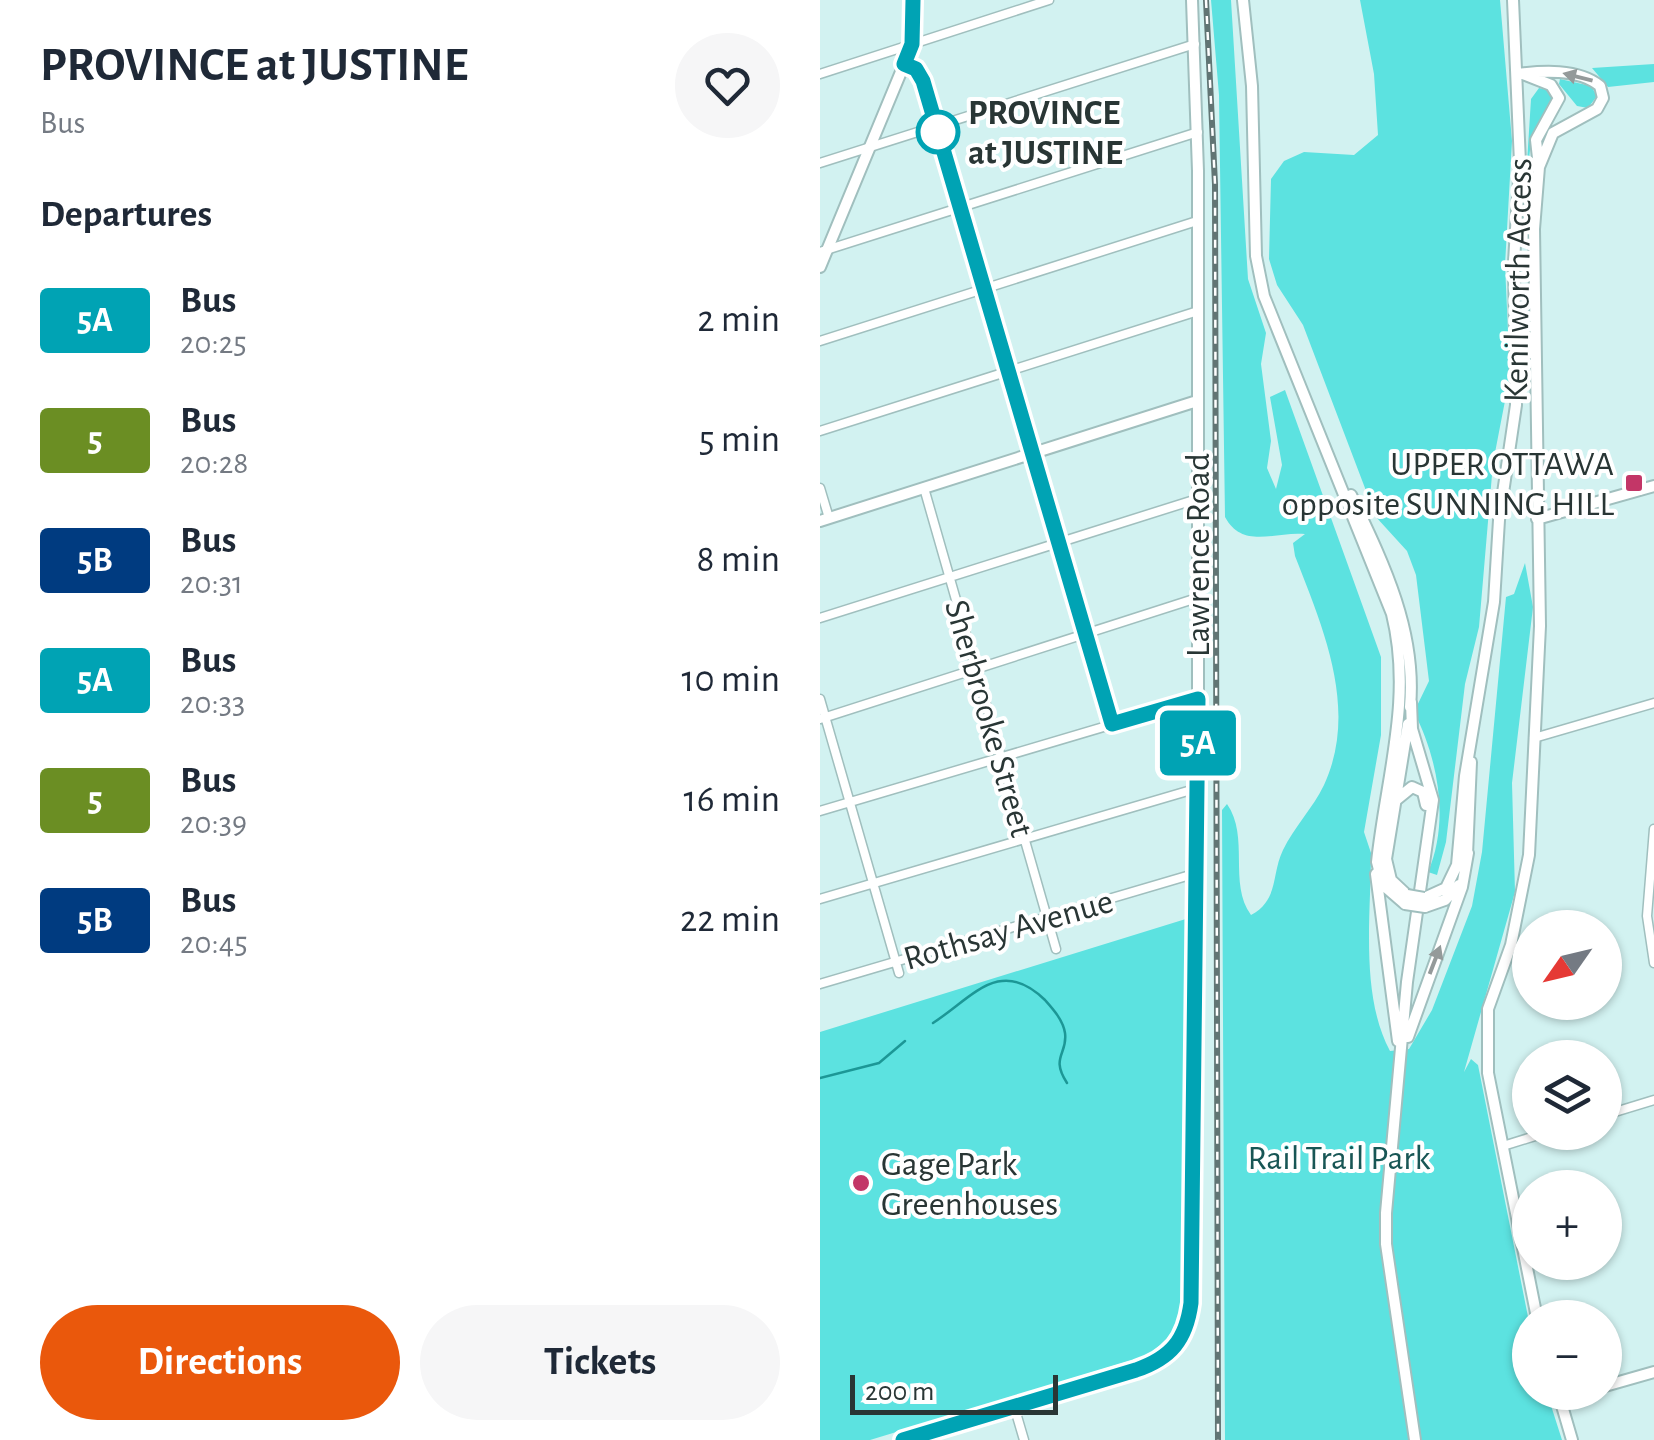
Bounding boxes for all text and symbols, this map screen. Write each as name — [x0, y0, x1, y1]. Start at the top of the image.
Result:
button: heart — [675, 33, 780, 138]
text: PROVINCE at JUSTINE — [40, 42, 468, 90]
one-way arrow — [1562, 69, 1593, 85]
place label: PROVINCE at JUSTINE — [968, 96, 1123, 171]
text: Bus — [40, 107, 85, 139]
marker: PROVINCE at JUSTINE — [917, 111, 959, 153]
street label: Kenilworth Access — [1499, 157, 1538, 403]
text: Departures — [40, 196, 212, 234]
text: Bus — [180, 282, 236, 320]
text: 2 min — [697, 301, 780, 339]
text: 5A — [77, 303, 113, 338]
text: 20:25 — [180, 327, 247, 359]
text: Bus — [180, 402, 236, 440]
text: 5 min — [699, 421, 780, 459]
text: 5 — [87, 423, 103, 458]
text: 20:28 — [180, 447, 249, 479]
place label: UPPER OTTAWA opposite SUNNING HILL — [1282, 447, 1614, 522]
street label: Lawrence Road — [1181, 453, 1216, 657]
marker: UPPER OTTAWA opposite SUNNING HILL — [1623, 472, 1645, 494]
text: Bus — [180, 522, 236, 560]
text: 8 min — [697, 541, 780, 579]
text: 5B — [77, 543, 113, 578]
text: 20:31 — [180, 567, 243, 599]
street label: Sherbrooke Street — [938, 596, 1039, 841]
text: Bus — [180, 642, 236, 680]
text: 10 min — [681, 661, 780, 699]
text: 5A — [77, 663, 113, 698]
text: 20:33 — [180, 687, 245, 719]
line badge: 5A — [1153, 710, 1243, 776]
text: 5A — [1180, 726, 1216, 761]
text: Bus — [180, 762, 236, 800]
text: 16 min — [684, 781, 780, 819]
text: 5 — [87, 783, 103, 818]
text: 20:39 — [180, 807, 247, 839]
text: Bus — [180, 882, 236, 920]
street label: Rothsay Avenue — [900, 884, 1117, 977]
text: 22 min — [680, 901, 780, 939]
text: 5B — [77, 903, 113, 938]
north arrow — [1512, 910, 1622, 1020]
map controls — [1512, 910, 1622, 1410]
text: 20:45 — [180, 927, 248, 959]
one-way arrow — [1428, 945, 1444, 975]
button: layers — [1512, 1040, 1622, 1150]
park label: Rail Trail Park — [1247, 1141, 1431, 1176]
place label: Gage Park Greenhouses — [881, 1147, 1058, 1222]
button: + — [1512, 1170, 1622, 1280]
marker: Gage Park Greenhouses — [850, 1172, 872, 1194]
button: − — [1512, 1300, 1622, 1410]
button: Directions — [40, 1305, 400, 1420]
button: Tickets — [420, 1305, 780, 1420]
scale bar — [850, 1370, 1058, 1414]
text: 200 m — [865, 1378, 934, 1406]

